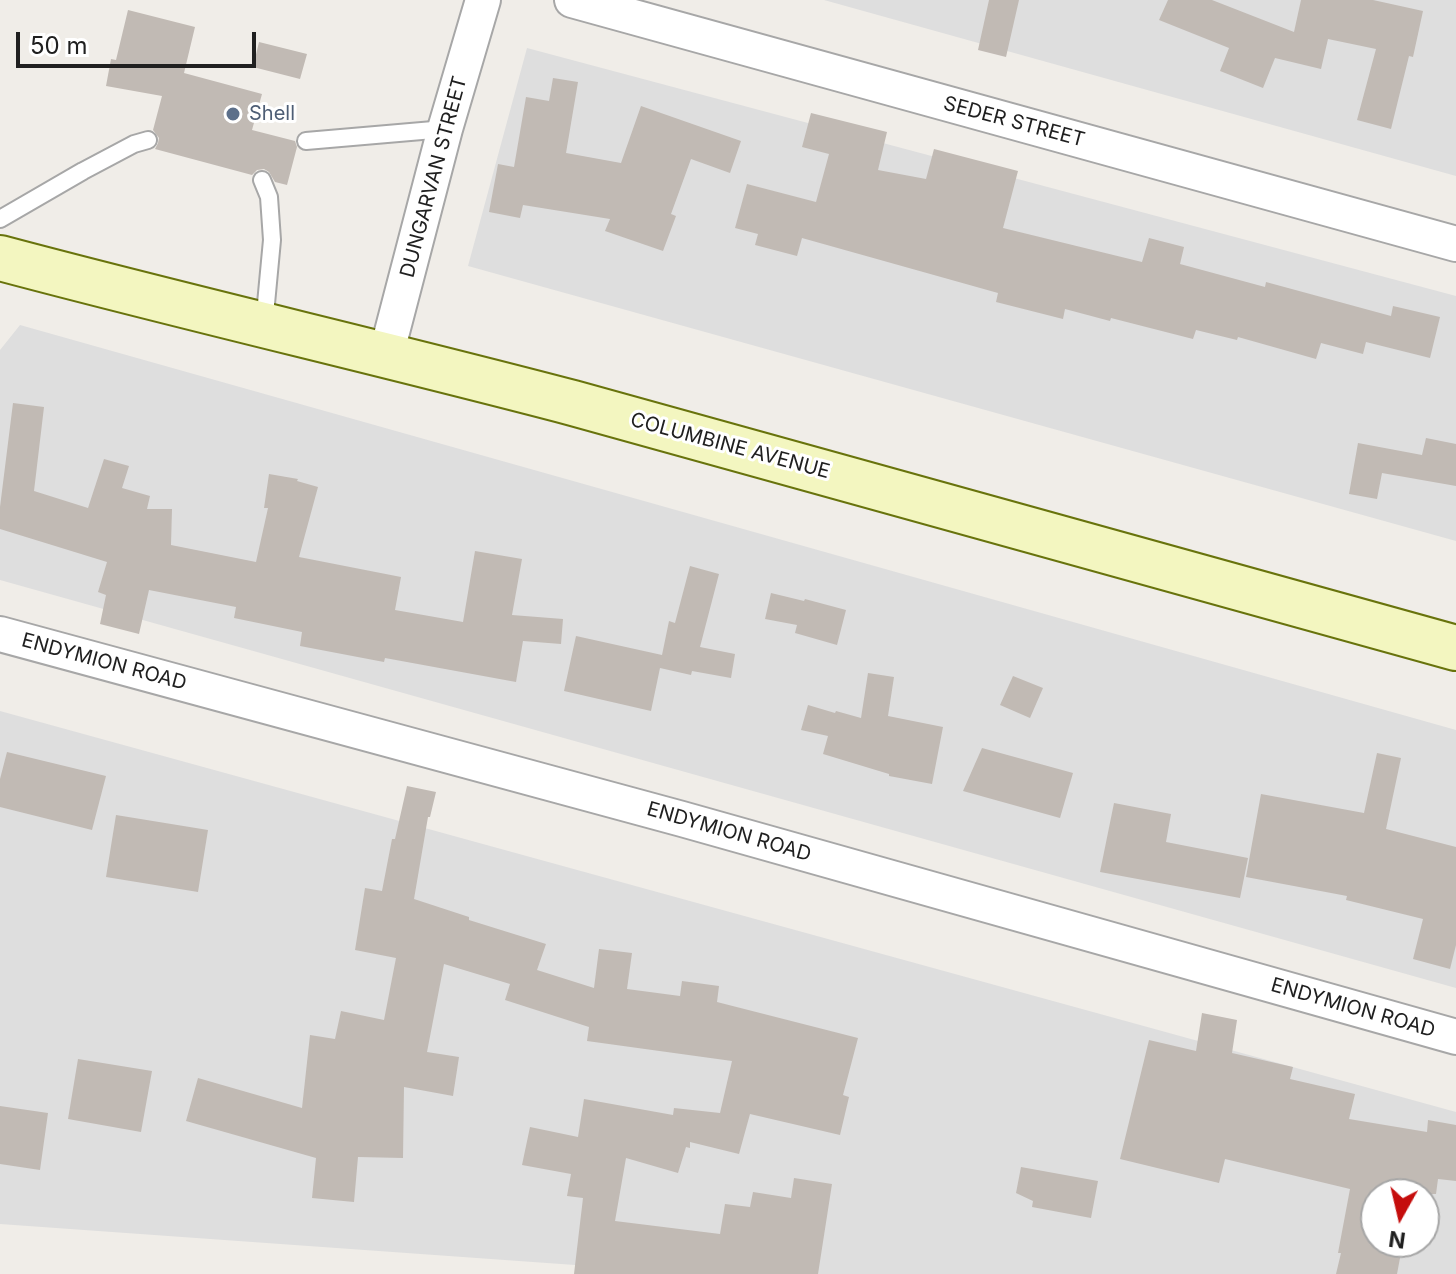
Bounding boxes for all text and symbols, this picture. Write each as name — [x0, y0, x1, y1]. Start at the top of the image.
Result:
scale bar — [20, 16, 260, 66]
text: 50 m — [30, 31, 88, 60]
street label: DUNGARVAN STREET — [396, 74, 472, 280]
street label: SEDER STREET — [941, 92, 1087, 152]
place label: Shell — [249, 102, 295, 126]
marker: Shell — [224, 105, 242, 123]
street label: COLUMBINE AVENUE — [628, 408, 832, 484]
street label: ENDYMION ROAD — [19, 628, 189, 696]
street label: ENDYMION ROAD — [644, 797, 814, 867]
street label: ENDYMION ROAD — [1268, 973, 1438, 1043]
north arrow — [1360, 1178, 1440, 1258]
text: N — [1387, 1226, 1407, 1254]

